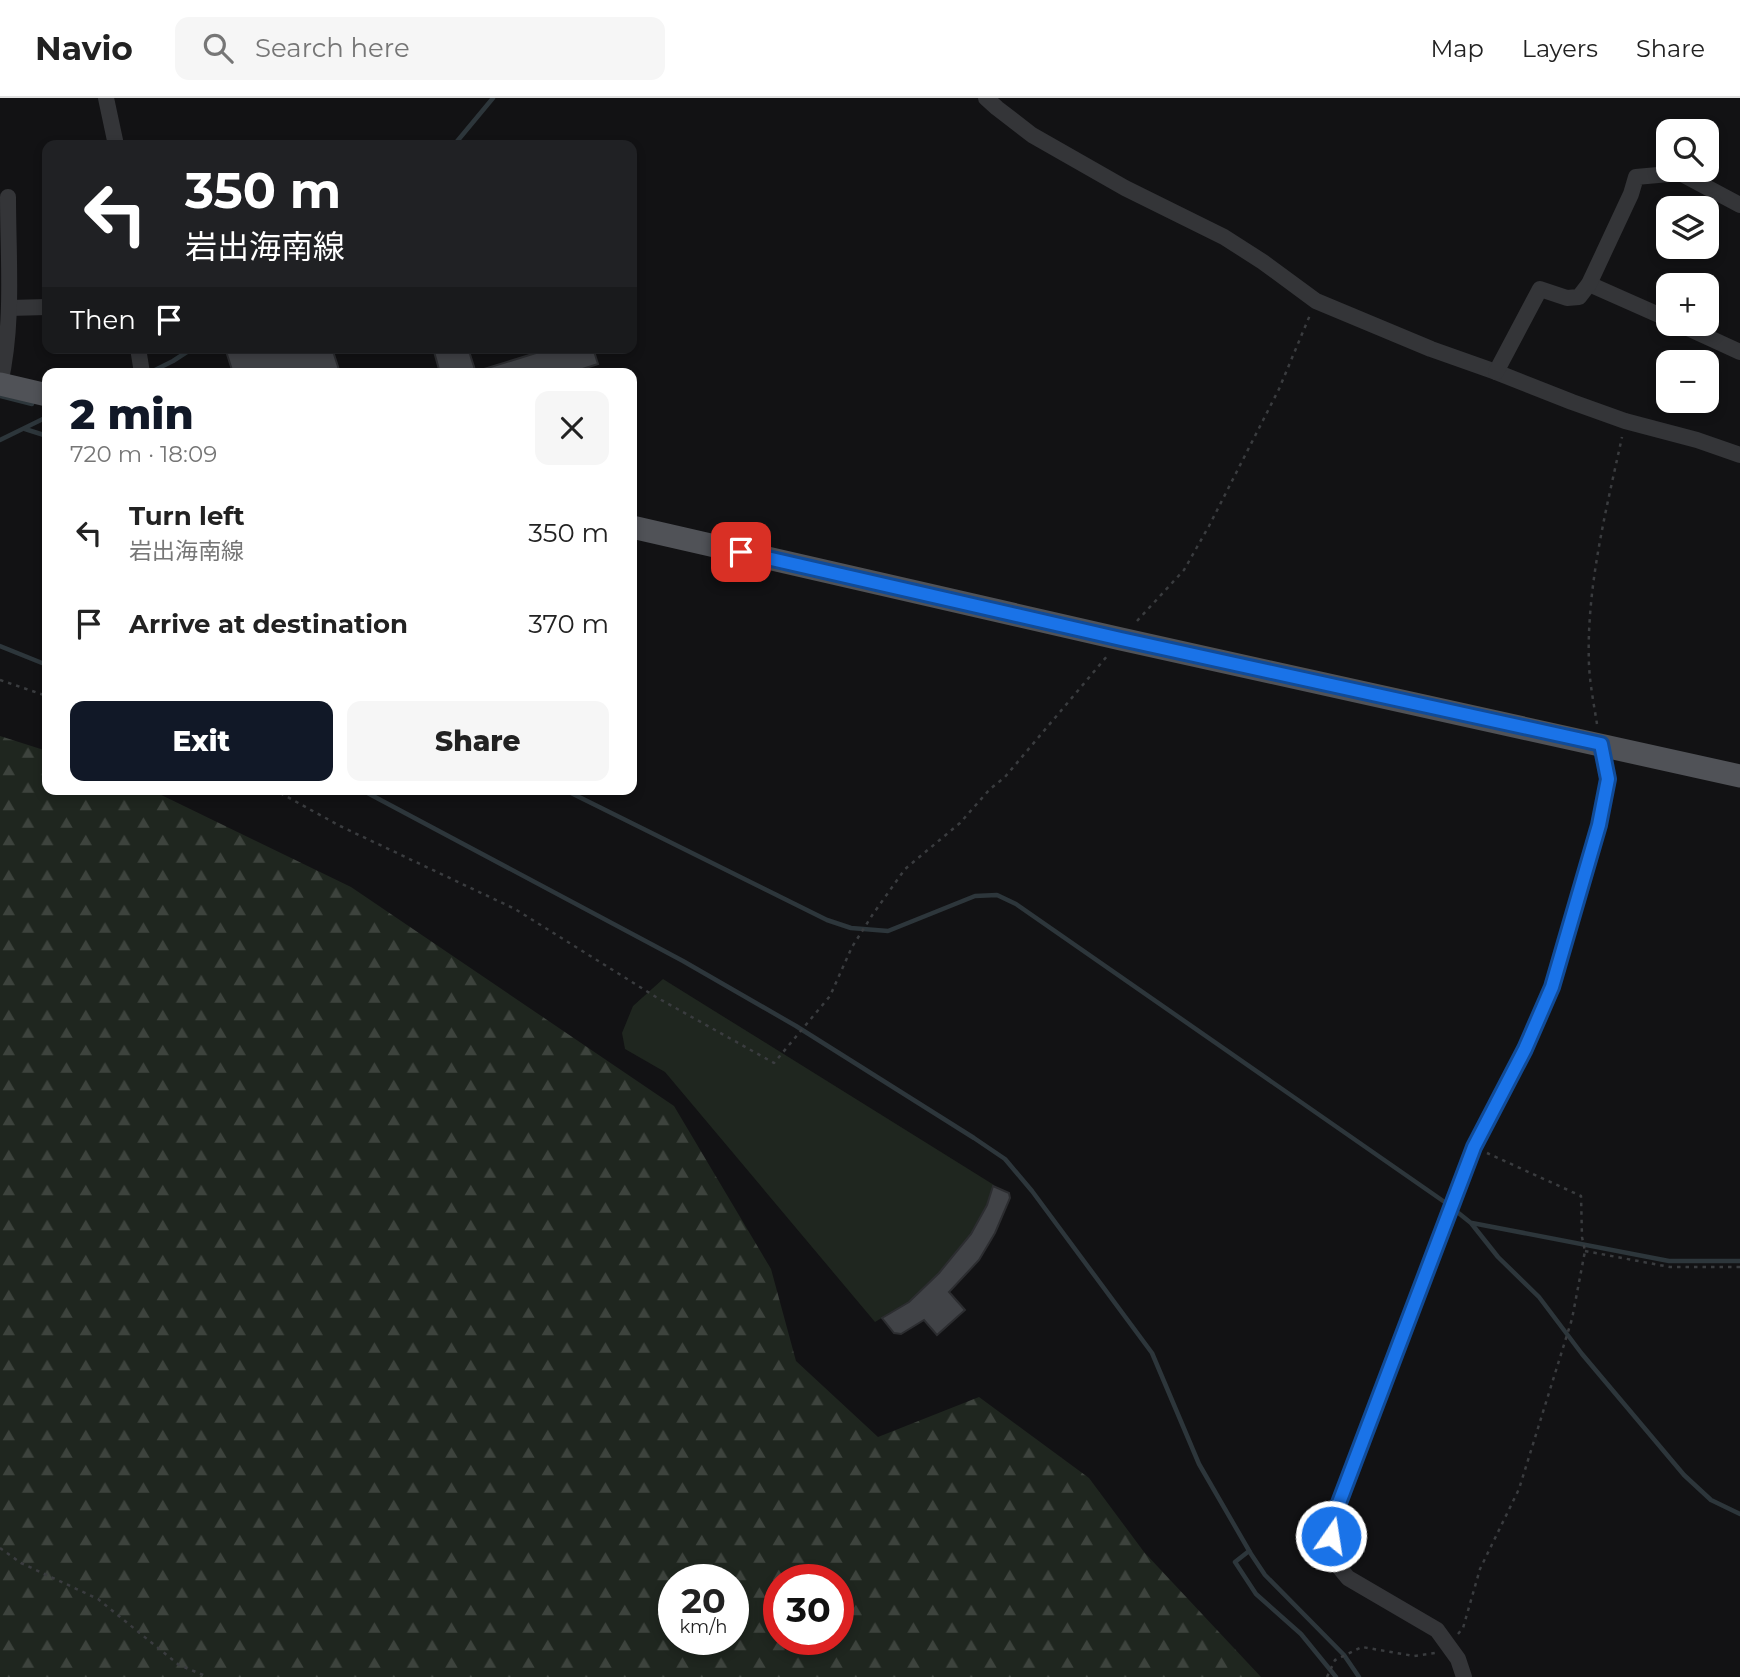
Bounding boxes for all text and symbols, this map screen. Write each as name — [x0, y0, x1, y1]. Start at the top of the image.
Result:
search box — [175, 17, 665, 80]
text: Navio — [35, 28, 133, 68]
icon: search — [199, 29, 237, 67]
text: Search here — [255, 32, 410, 64]
text: Map — [1430, 34, 1484, 63]
text: Layers — [1522, 34, 1598, 63]
text: Share — [1636, 34, 1705, 63]
map controls — [1656, 119, 1719, 413]
button: search — [1656, 119, 1719, 182]
text: 350 m — [185, 161, 341, 220]
icon: left — [70, 168, 161, 259]
button: layers — [1656, 196, 1719, 259]
text: 岩出海南線 — [185, 227, 345, 266]
button: + — [1656, 273, 1719, 336]
icon: arrive — [150, 301, 188, 339]
text: Then — [70, 304, 136, 336]
button: − — [1656, 350, 1719, 413]
text: 2 min — [70, 388, 194, 440]
button: close — [535, 391, 609, 465]
text: 720 m · 18:09 — [70, 440, 217, 468]
text: Turn left — [129, 500, 245, 532]
icon: left — [70, 514, 108, 552]
text: 350 m — [528, 517, 609, 549]
pin — [711, 522, 771, 582]
icon: arrive — [722, 533, 760, 571]
text: 岩出海南線 — [129, 537, 244, 565]
icon: arrive — [70, 605, 108, 643]
text: Arrive at destination — [129, 608, 408, 640]
text: 370 m — [528, 608, 609, 640]
button: Exit — [70, 701, 333, 781]
button: Share — [347, 701, 609, 781]
position arrow — [1294, 1499, 1368, 1573]
speed limit sign: 30 — [763, 1564, 854, 1655]
text: 20 — [681, 1579, 726, 1622]
text: km/h — [679, 1616, 728, 1638]

